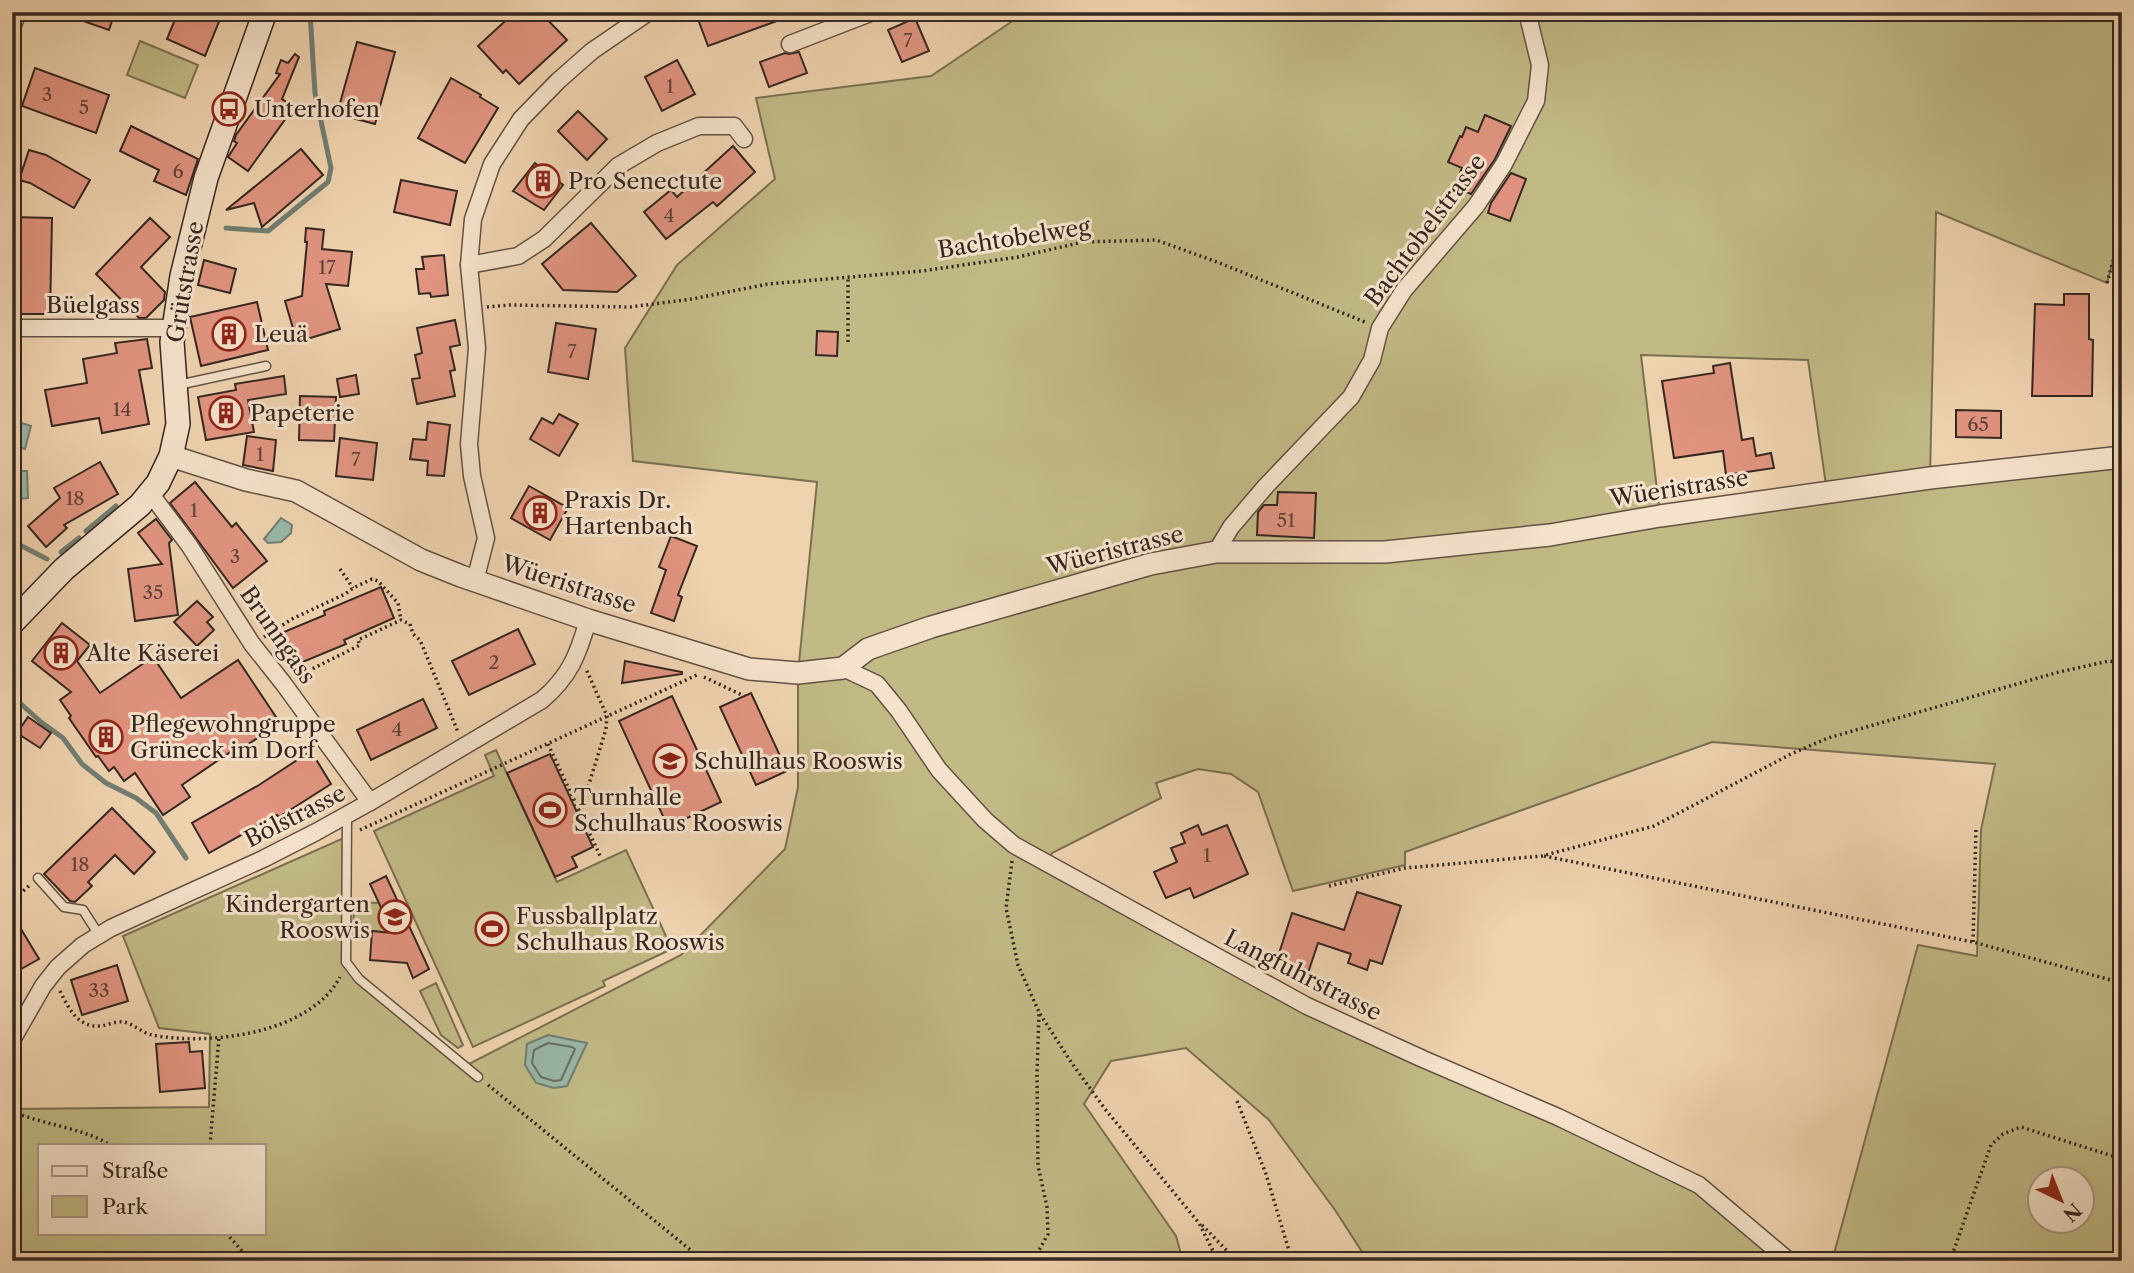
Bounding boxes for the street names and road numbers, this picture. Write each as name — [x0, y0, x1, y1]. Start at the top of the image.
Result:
street label: Bachtobelstrasse — [1359, 148, 1491, 312]
street label: Bachtobelweg — [936, 212, 1093, 264]
street label: Grütstrasse — [161, 219, 209, 345]
street label: Büelgass — [46, 291, 140, 319]
street label: Wüeristrasse — [1607, 463, 1750, 513]
street label: Wüeristrasse — [1043, 519, 1186, 581]
street label: Wüeristrasse — [497, 549, 640, 619]
street label: Brunngass — [234, 581, 322, 689]
street label: Bölstrasse — [240, 779, 350, 853]
street label: Langfuhrstrasse — [1220, 923, 1386, 1027]

